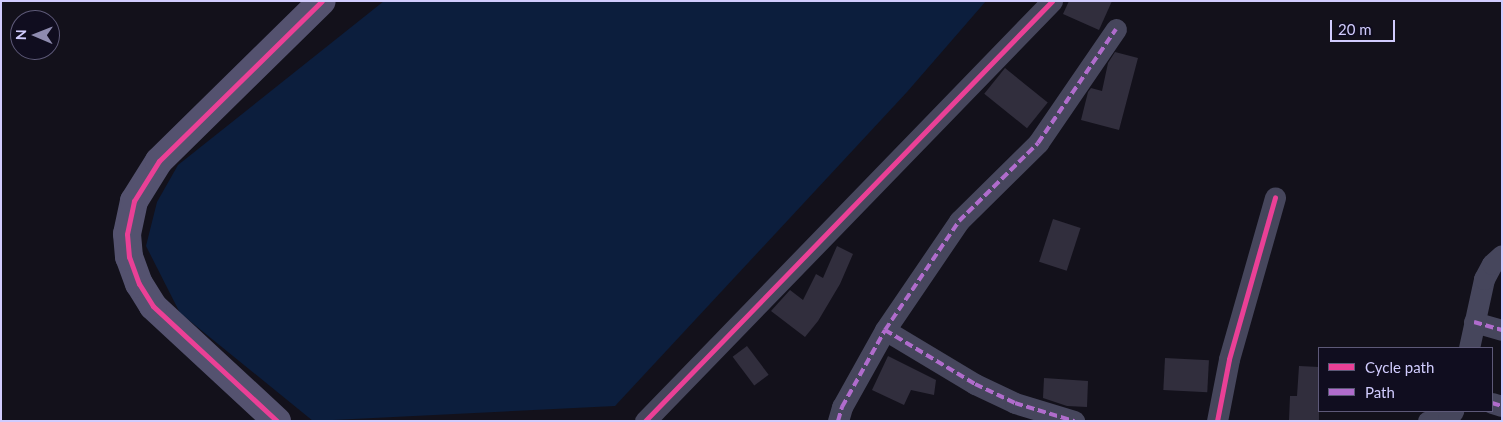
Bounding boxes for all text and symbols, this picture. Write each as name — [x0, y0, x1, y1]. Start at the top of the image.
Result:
north arrow — [10, 10, 60, 60]
scale bar — [1333, 10, 1398, 42]
text: 20 m — [1338, 20, 1372, 38]
text: N — [12, 29, 29, 40]
legend — [1318, 347, 1493, 412]
text: Cycle path — [1365, 358, 1434, 376]
text: Path — [1365, 383, 1395, 401]

